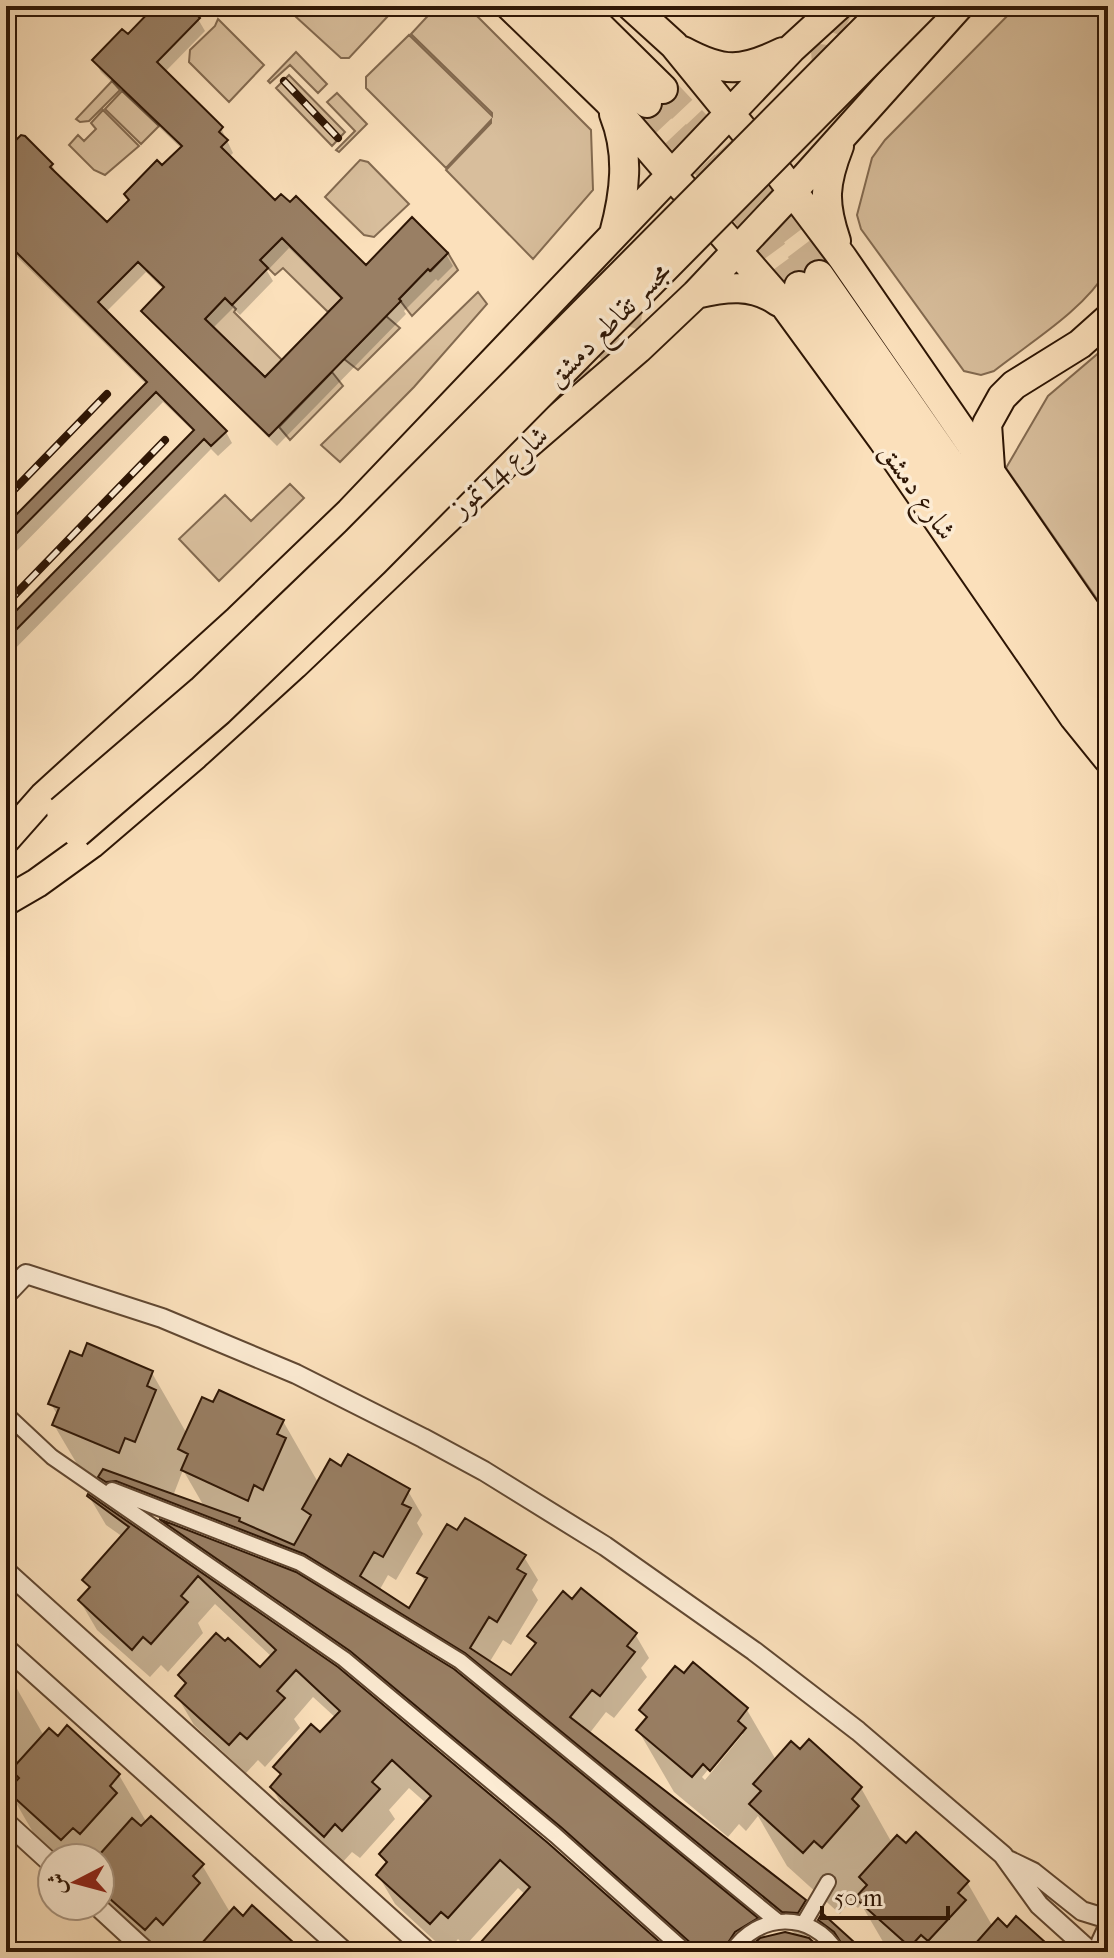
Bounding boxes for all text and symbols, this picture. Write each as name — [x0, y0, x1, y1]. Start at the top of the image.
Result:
street label: مجسر تقاطع دمشق — [539, 255, 684, 400]
street label: شارع 14 تموز — [441, 419, 559, 531]
street label: شارع دمشق — [867, 436, 963, 550]
north arrow — [36, 1842, 116, 1922]
scale bar — [822, 1870, 948, 1920]
text: ش — [43, 1872, 71, 1896]
text: 50 m — [834, 1884, 883, 1912]

